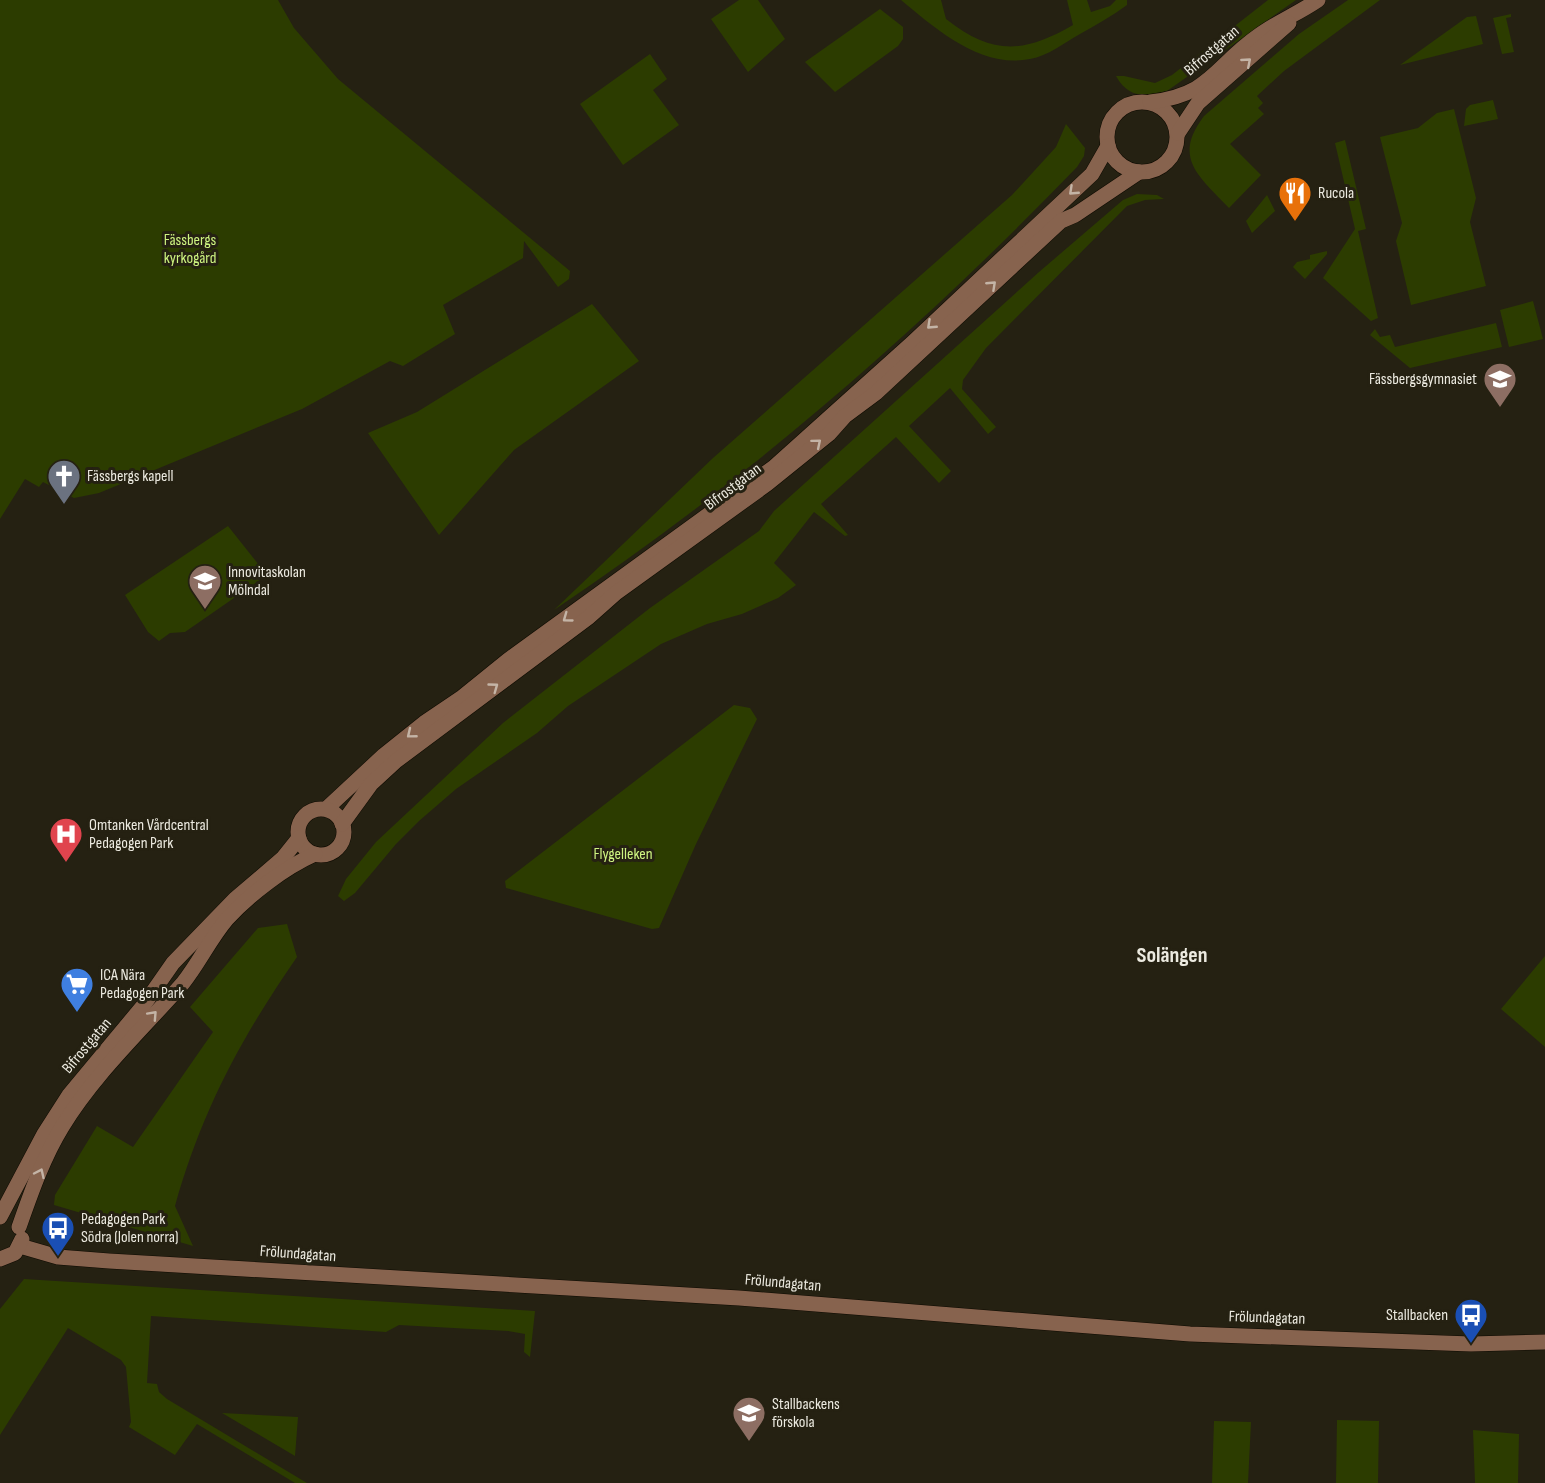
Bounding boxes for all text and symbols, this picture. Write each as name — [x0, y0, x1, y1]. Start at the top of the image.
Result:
street label: Bifrostgatan — [1181, 22, 1243, 80]
one-way arrow — [1240, 58, 1251, 69]
restaurant icon: Rucola — [1277, 175, 1313, 222]
one-way arrow — [1069, 184, 1080, 195]
place label: Rucola — [1318, 184, 1354, 203]
park label: Fässbergs kyrkogård — [164, 231, 217, 268]
one-way arrow — [986, 281, 996, 292]
one-way arrow — [927, 318, 938, 329]
school or university icon: Fässbergsgymnasiet — [1482, 361, 1518, 408]
place label: Fässbergsgymnasiet — [1369, 370, 1477, 389]
one-way arrow — [810, 440, 821, 451]
church icon: Fässbergs kapell — [46, 458, 82, 505]
street label: Bifrostgatan — [701, 459, 765, 515]
place label: Fässbergs kapell — [87, 467, 173, 486]
school or university icon: Innovitaskolan Mölndal — [187, 563, 223, 610]
place label: Innovitaskolan Mölndal — [228, 563, 306, 600]
one-way arrow — [562, 610, 573, 621]
one-way arrow — [487, 683, 498, 694]
one-way arrow — [406, 727, 417, 738]
hospital icon: Omtanken Vårdcentral Pedagogen Park — [48, 816, 84, 863]
place label: Omtanken Vårdcentral Pedagogen Park — [89, 816, 209, 853]
park label: Flygelleken — [593, 845, 653, 864]
district label: Solängen — [1136, 942, 1208, 969]
supermarket icon: ICA Nära Pedagogen Park — [59, 966, 95, 1013]
place label: ICA Nära Pedagogen Park — [100, 966, 184, 1003]
one-way arrow — [146, 1011, 157, 1022]
street label: Bifrostgatan — [58, 1014, 116, 1078]
one-way arrow — [32, 1168, 44, 1179]
bus stop icon: Pedagogen Park Södra (Jolen norra) — [40, 1210, 76, 1257]
place label: Pedagogen Park Södra (Jolen norra) — [81, 1210, 178, 1247]
street label: Frölundagatan — [259, 1242, 337, 1266]
street label: Frölundagatan — [744, 1270, 822, 1296]
bus stop icon: Stallbacken — [1453, 1297, 1489, 1344]
place label: Stallbacken — [1386, 1306, 1448, 1325]
street label: Frölundagatan — [1228, 1307, 1306, 1329]
school or university icon: Stallbackens förskola — [731, 1395, 767, 1442]
place label: Stallbackens förskola — [772, 1395, 840, 1432]

